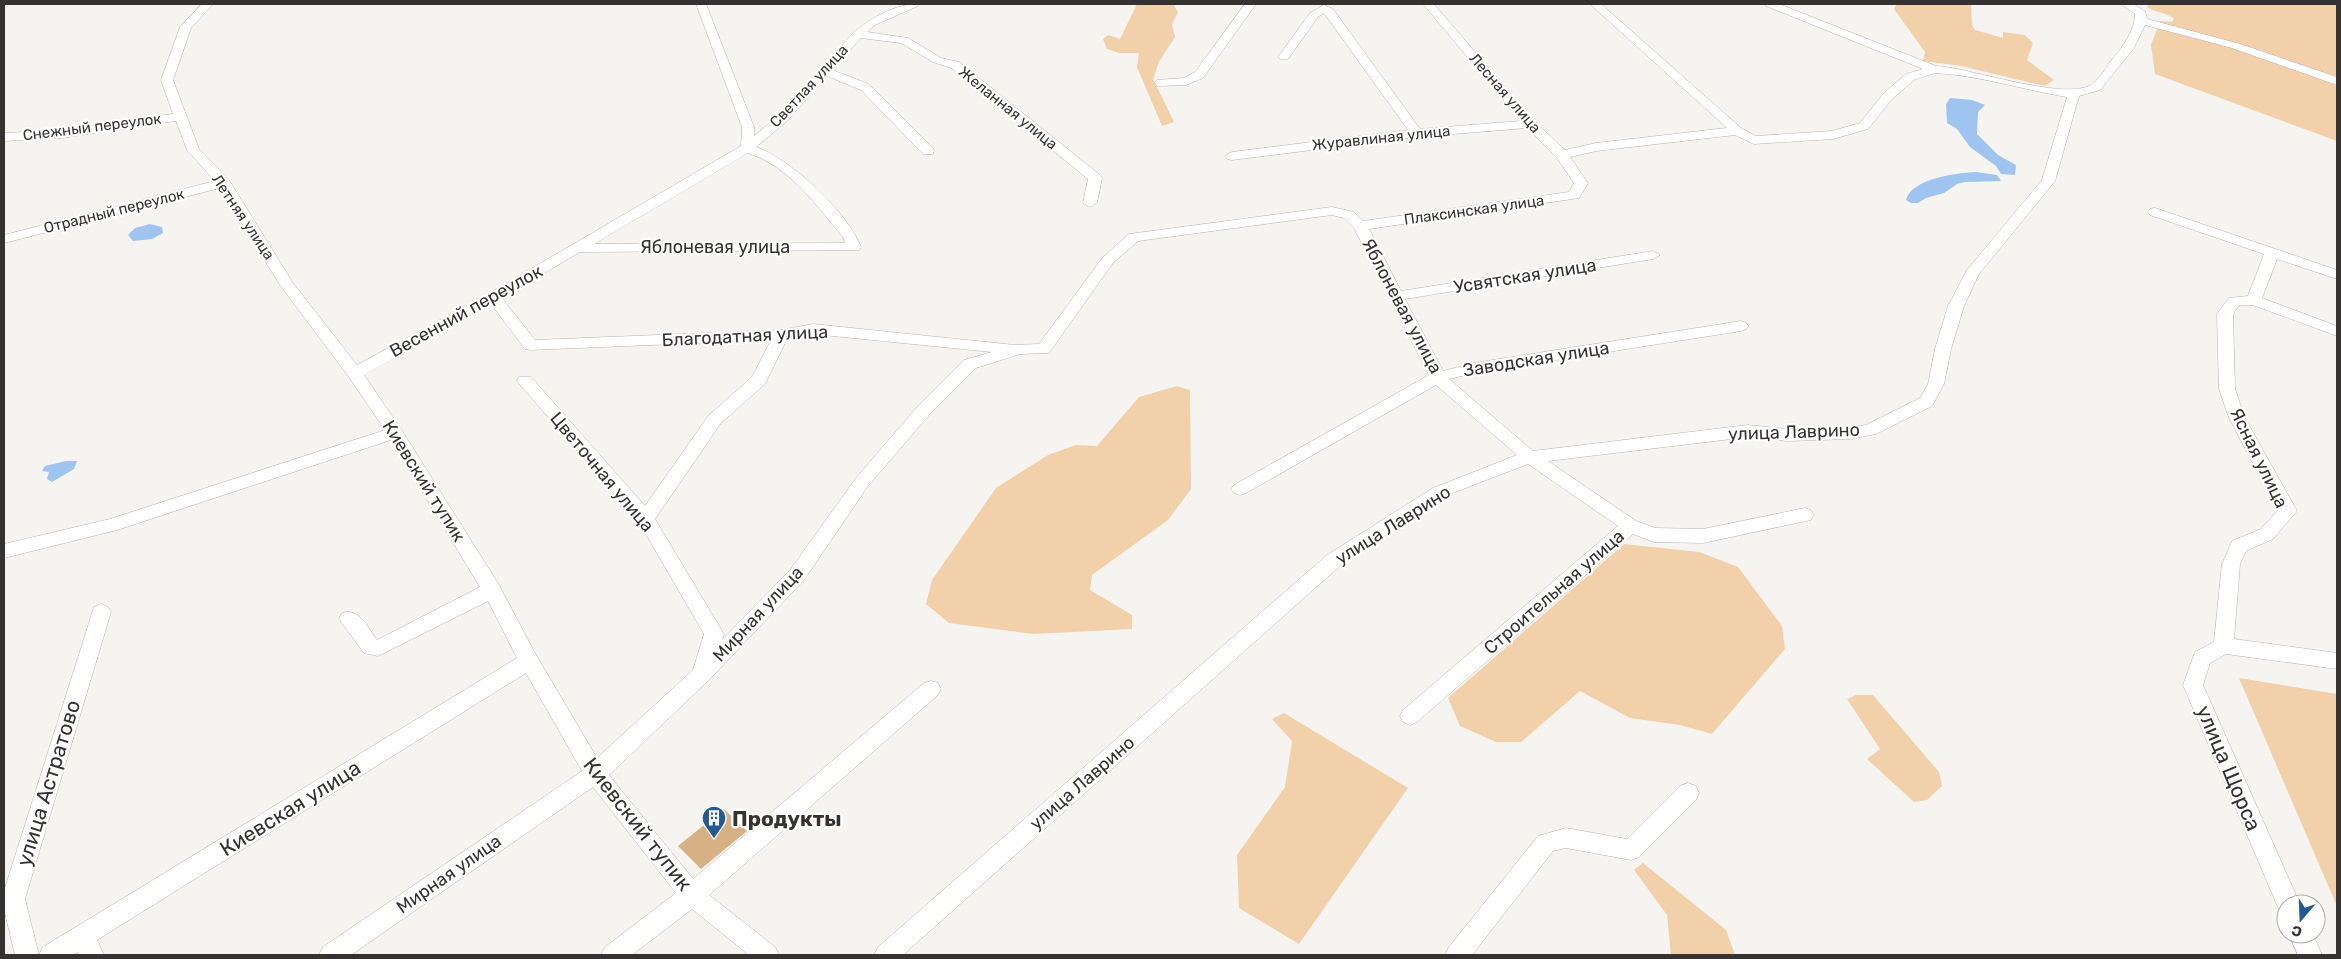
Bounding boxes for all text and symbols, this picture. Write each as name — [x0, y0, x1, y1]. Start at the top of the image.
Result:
street label: Светлая улица — [766, 41, 852, 131]
street label: Лесная улица — [1466, 49, 1544, 137]
street label: Желанная улица — [955, 63, 1061, 153]
street label: Снежный переулок — [22, 110, 162, 144]
street label: Журавлиная улица — [1311, 122, 1451, 154]
street label: Летняя улица — [208, 171, 278, 263]
street label: Отрадный переулок — [42, 185, 186, 237]
street label: Плаксинская улица — [1403, 191, 1545, 229]
street label: Яблоневая улица — [1357, 235, 1447, 377]
street label: Яблоневая улица — [640, 236, 790, 258]
street label: Усвятская улица — [1452, 254, 1598, 298]
street label: Весенний переулок — [386, 260, 547, 362]
street label: Благодатная улица — [661, 321, 829, 351]
street label: Заводская улица — [1461, 337, 1611, 381]
street label: Ясная улица — [2225, 404, 2293, 512]
street label: Цветочная улица — [545, 408, 659, 536]
street label: Киевский тупик — [378, 416, 470, 546]
street label: улица Лаврино — [1728, 419, 1860, 445]
street label: улица Лаврино — [1331, 481, 1455, 569]
street label: Строительная улица — [1479, 525, 1629, 659]
street label: Мирная улица — [708, 562, 808, 666]
street label: улица Астратово — [11, 697, 85, 869]
street label: улица Щорса — [2191, 702, 2267, 834]
street label: улица Лаврино — [1025, 731, 1139, 835]
street label: Киевский тупик — [578, 752, 698, 896]
street label: Киевская улица — [215, 755, 365, 861]
building icon: Продукты — [701, 805, 727, 839]
place label: Продукты — [732, 806, 841, 831]
street label: Мирная улица — [392, 830, 506, 918]
north arrow — [2276, 894, 2326, 944]
text: С — [2289, 921, 2304, 940]

